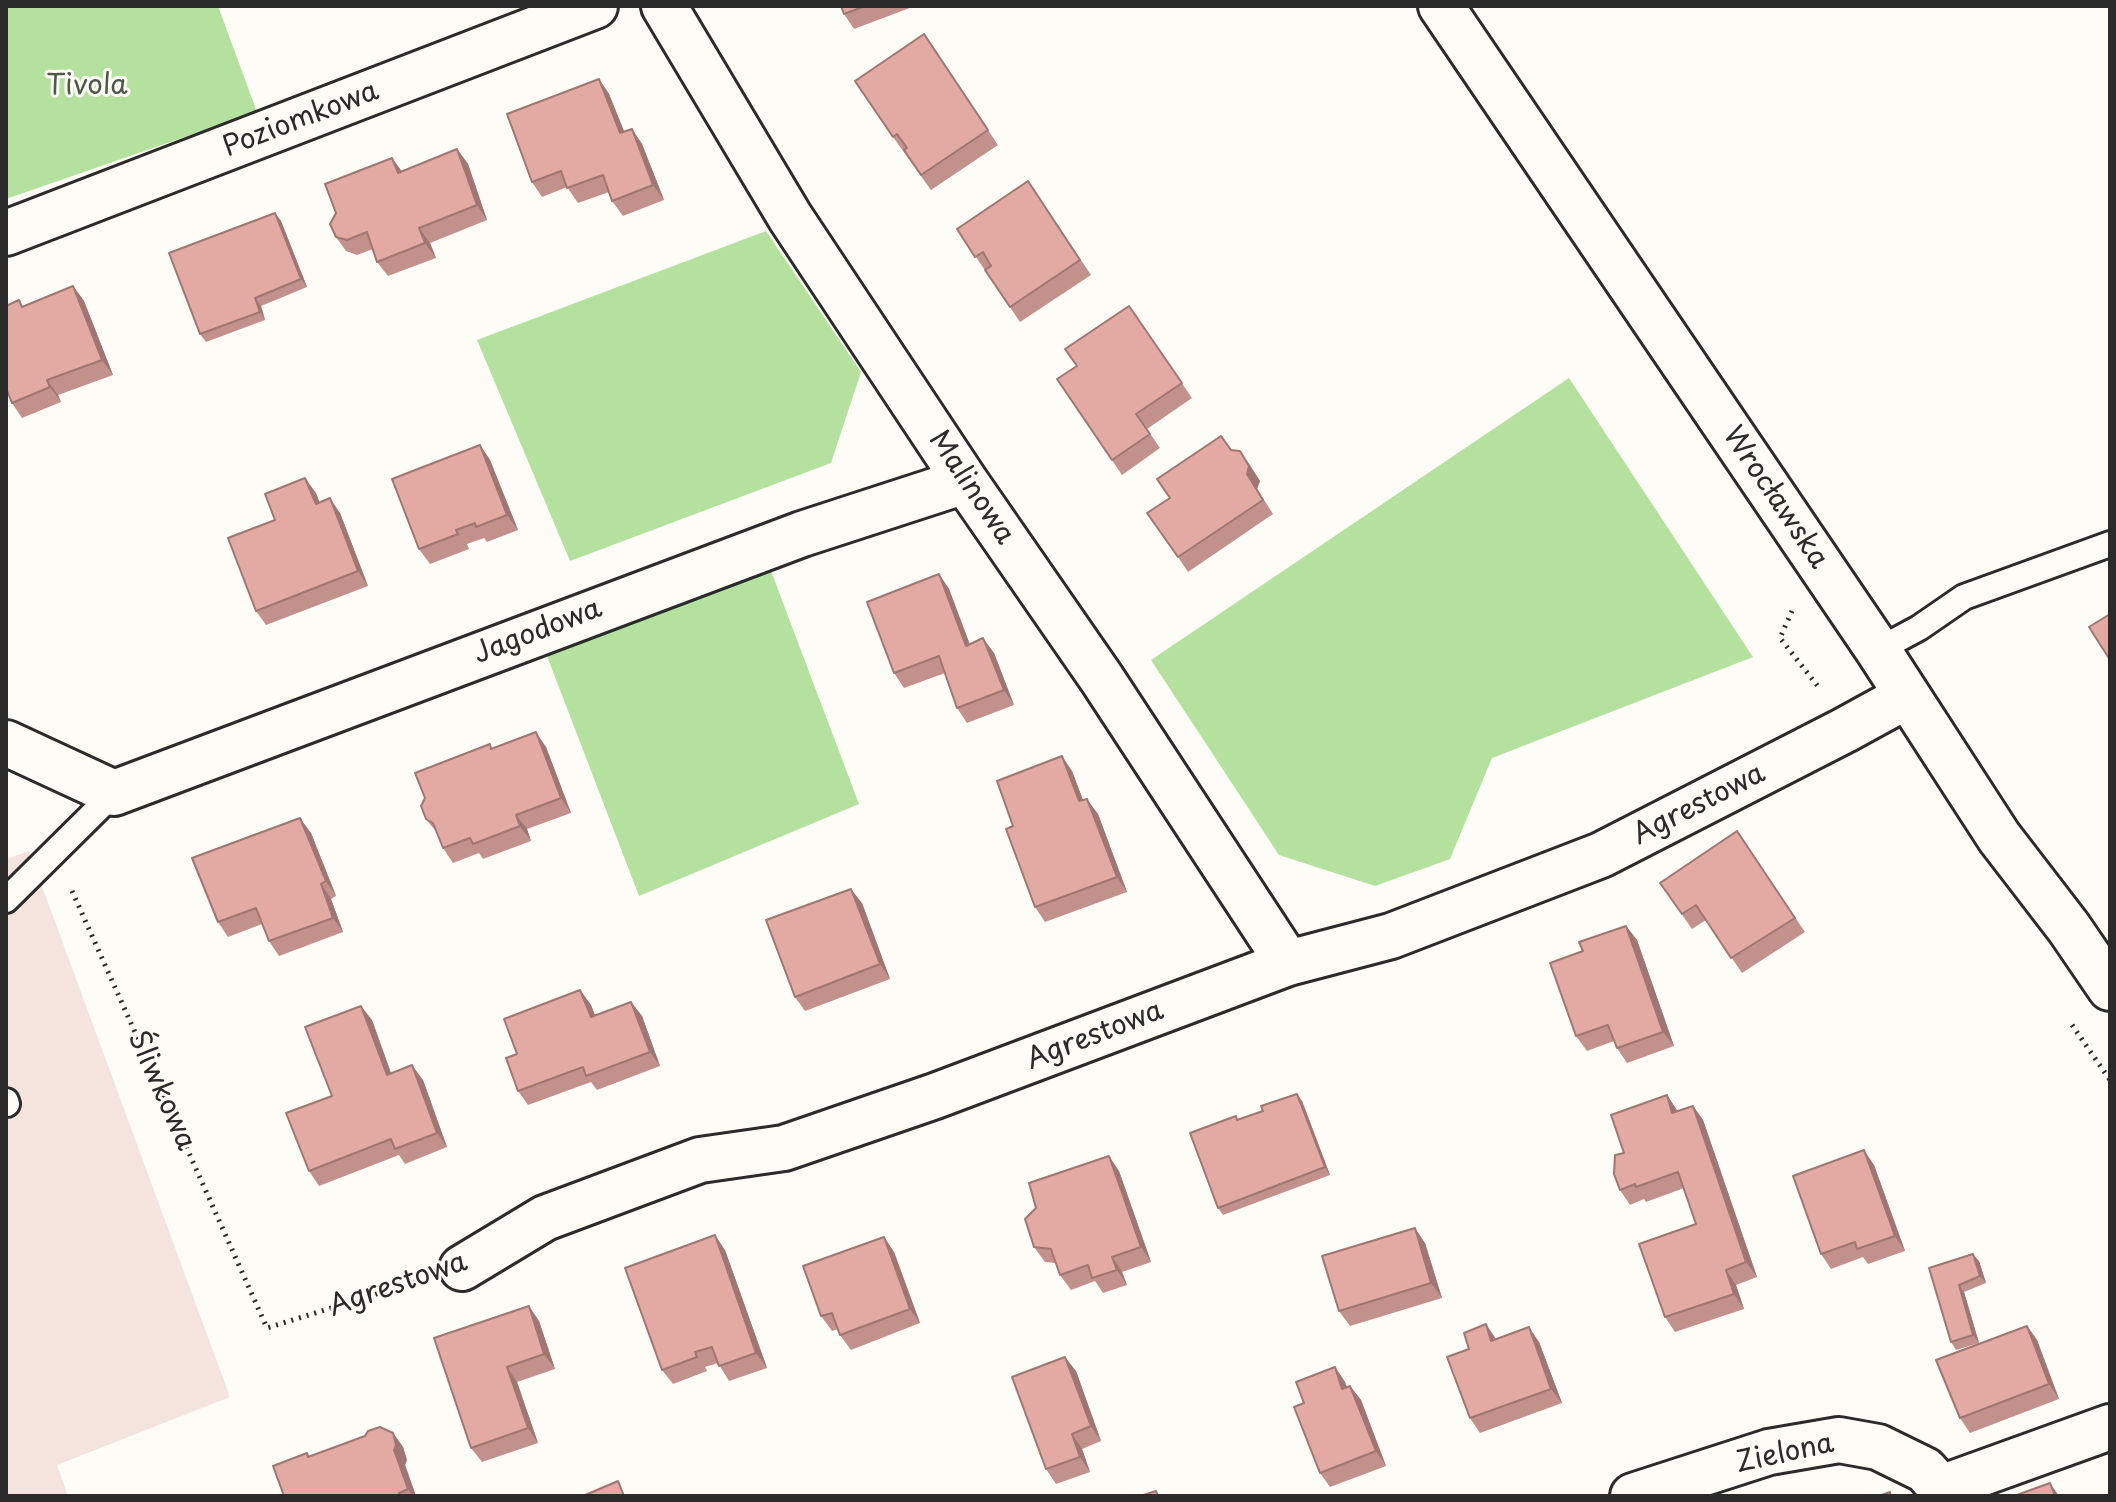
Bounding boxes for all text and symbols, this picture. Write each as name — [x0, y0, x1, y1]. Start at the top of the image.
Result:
park label: Tivola — [46, 69, 128, 103]
street label: Poziomkowa — [219, 75, 383, 165]
street label: Wrocławska — [1715, 421, 1835, 575]
street label: Malinowa — [921, 425, 1021, 551]
street label: Jagodowa — [469, 592, 607, 672]
street label: Agrestowa — [1627, 757, 1771, 853]
street label: Agrestowa — [1022, 995, 1168, 1077]
street label: Śliwkowa — [120, 1026, 202, 1156]
street label: Agrestowa — [324, 1246, 472, 1324]
street label: Zielona — [1733, 1427, 1837, 1481]

